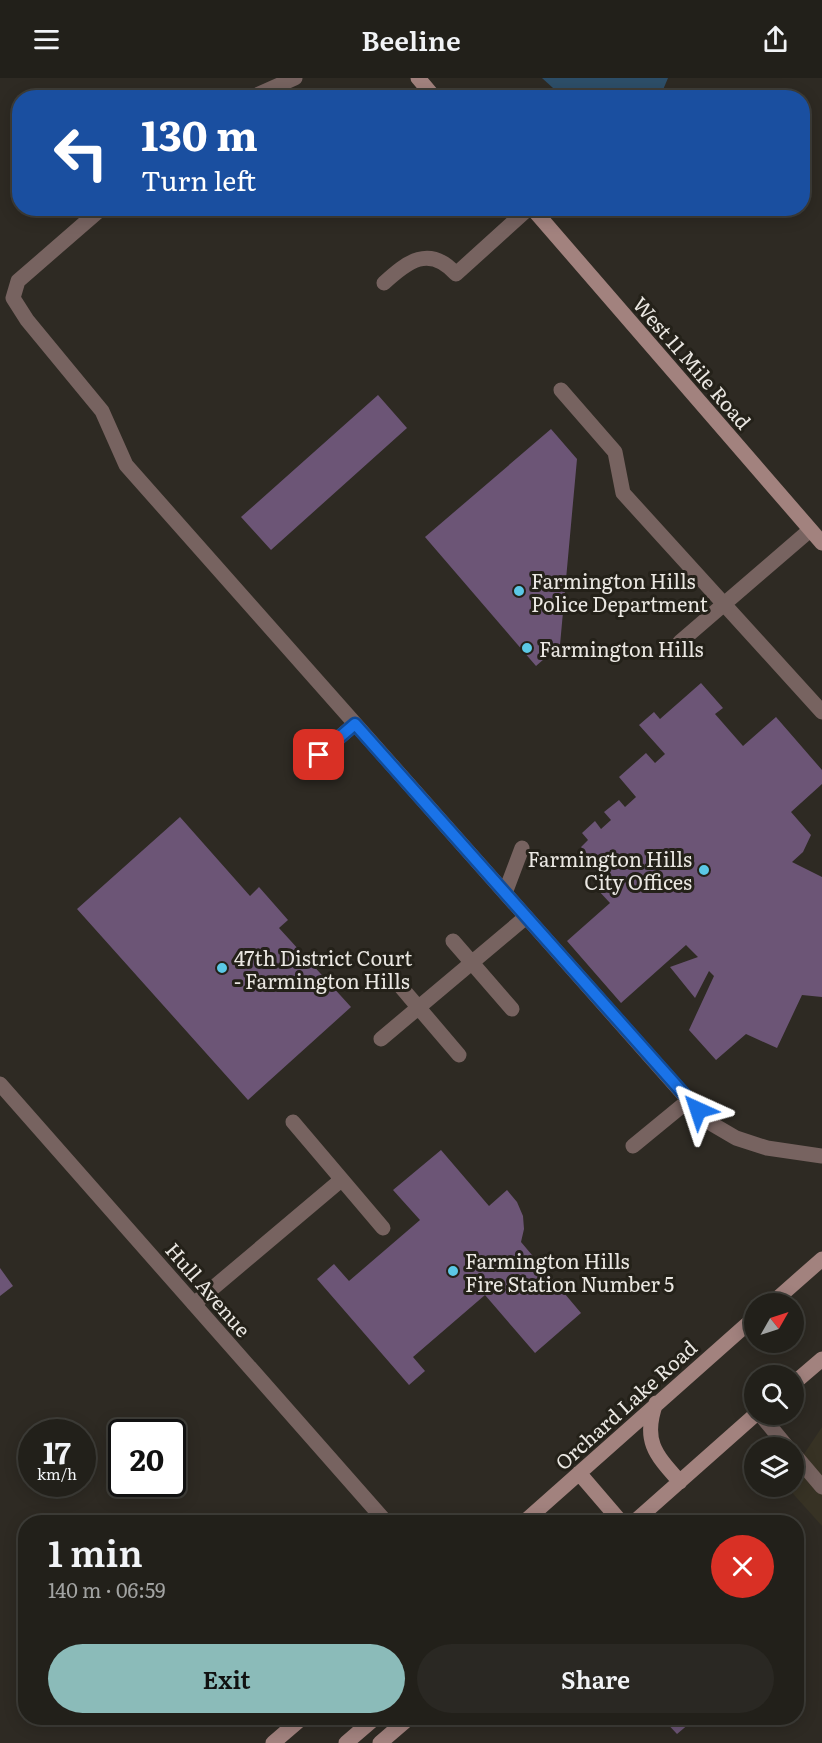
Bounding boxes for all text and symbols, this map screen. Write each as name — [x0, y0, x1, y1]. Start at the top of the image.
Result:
text: Beeline — [361, 19, 461, 59]
icon: menu — [30, 23, 63, 56]
icon: share — [759, 23, 792, 56]
text: 130 m — [141, 102, 258, 164]
icon: left — [42, 114, 120, 192]
text: Turn left — [141, 159, 256, 199]
street label: West 11 Mile Road — [627, 289, 759, 435]
place label: Farmington Hills Police Department — [531, 565, 708, 618]
marker: Farmington Hills Police Department — [512, 584, 526, 598]
place label: Farmington Hills — [539, 633, 704, 663]
marker: Farmington Hills — [520, 641, 534, 655]
pin — [293, 729, 344, 780]
icon: arrive — [302, 738, 335, 771]
place label: Farmington Hills City Offices — [527, 843, 692, 896]
marker: Farmington Hills City Offices — [697, 863, 711, 877]
place label: 47th District Court - Farmington Hills — [234, 942, 412, 995]
marker: 47th District Court - Farmington Hills — [215, 961, 229, 975]
position arrow — [666, 1078, 730, 1142]
street label: Hull Avenue — [159, 1235, 259, 1343]
place label: Farmington Hills Fire Station Number 5 — [465, 1245, 674, 1298]
marker: Farmington Hills Fire Station Number 5 — [446, 1264, 460, 1278]
north arrow — [744, 1293, 804, 1353]
map controls — [744, 1293, 804, 1497]
street label: Orchard Lake Road — [547, 1332, 703, 1476]
button: search — [744, 1365, 804, 1425]
speed limit sign: 20 — [108, 1419, 186, 1497]
text: 17 — [43, 1429, 71, 1473]
button: layers — [744, 1437, 804, 1497]
text: km/h — [37, 1462, 77, 1485]
text: 1 min — [48, 1525, 143, 1578]
button: close — [711, 1535, 774, 1598]
text: 140 m · 06:59 — [48, 1574, 166, 1604]
button: Exit — [48, 1644, 405, 1713]
button: Share — [417, 1644, 774, 1713]

